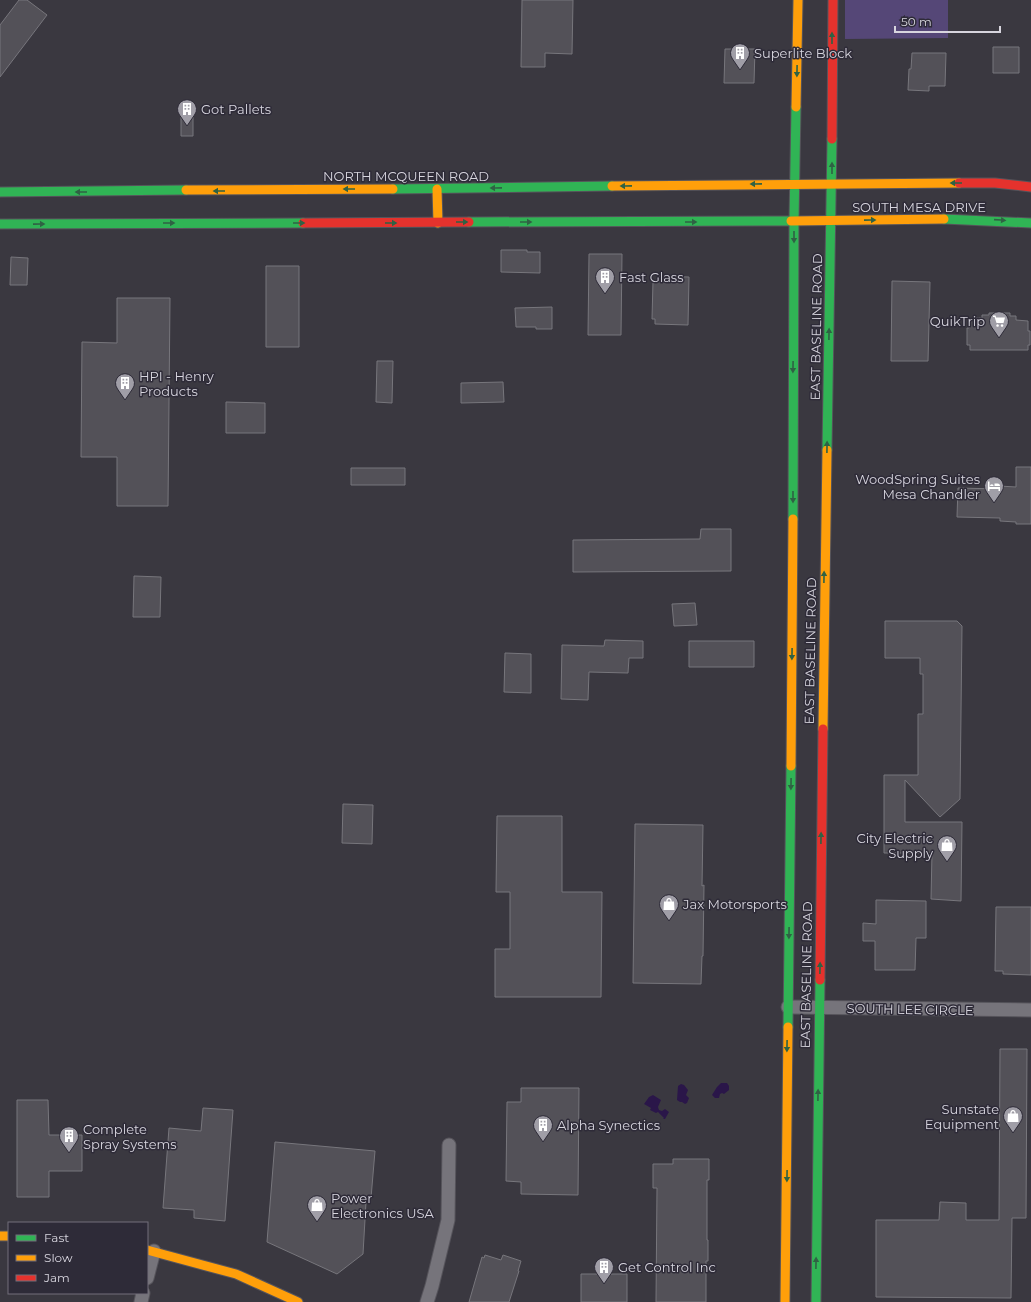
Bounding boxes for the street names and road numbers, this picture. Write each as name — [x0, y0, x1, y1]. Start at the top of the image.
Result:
street label: NORTH MCQUEEN ROAD — [323, 168, 489, 184]
street label: SOUTH MESA DRIVE — [852, 199, 986, 215]
street label: EAST BASELINE ROAD — [807, 253, 825, 401]
street label: EAST BASELINE ROAD — [801, 577, 819, 725]
street label: EAST BASELINE ROAD — [797, 901, 815, 1049]
street label: SOUTH LEE CIRCLE — [846, 1000, 974, 1018]

